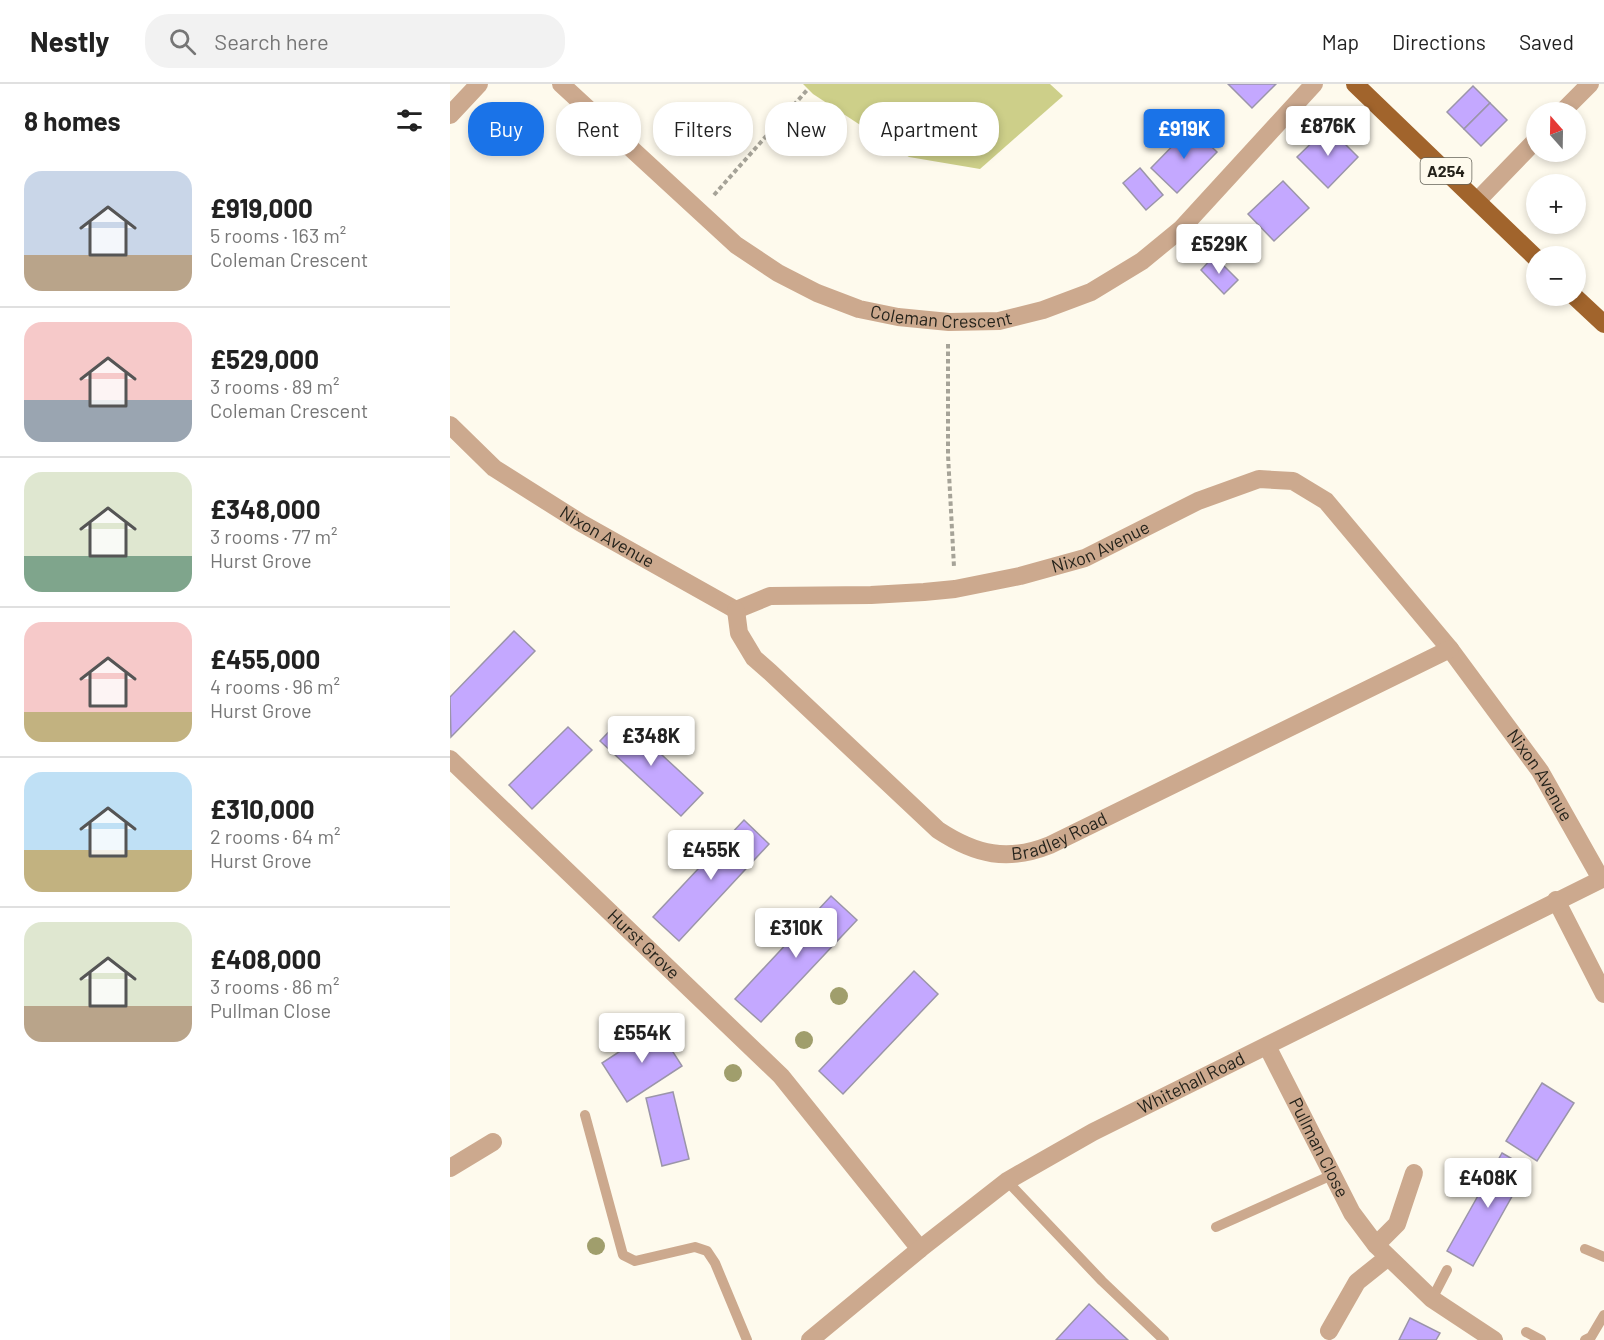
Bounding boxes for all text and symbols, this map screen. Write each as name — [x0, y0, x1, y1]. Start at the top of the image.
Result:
search box — [145, 14, 565, 68]
text: Nestly — [30, 24, 109, 58]
icon: search — [166, 25, 199, 58]
text: Search here — [214, 28, 329, 54]
text: Map — [1322, 29, 1359, 54]
text: Directions — [1392, 29, 1486, 54]
text: Saved — [1519, 29, 1574, 54]
chip: Buy — [468, 102, 544, 156]
chip: Rent — [556, 102, 641, 156]
chip: Filters — [653, 102, 753, 156]
chip: New — [765, 102, 847, 156]
chip: Apartment — [859, 102, 999, 156]
north arrow — [1526, 102, 1586, 162]
map controls — [1526, 102, 1586, 306]
icon: filters — [393, 104, 426, 137]
text: 8 homes — [24, 105, 121, 136]
pin: £876K — [1286, 106, 1370, 157]
pin: £919K — [1142, 109, 1226, 160]
text: £876K — [1300, 113, 1356, 137]
text: £919K — [1158, 116, 1210, 140]
road number: A254 — [1420, 158, 1472, 184]
button: + — [1526, 174, 1586, 234]
text: £919,000 — [210, 192, 313, 223]
icon: home — [72, 195, 144, 267]
text: 5 rooms · 163 m² — [210, 223, 346, 247]
pin: £529K — [1177, 224, 1261, 275]
text: £529K — [1190, 231, 1248, 255]
button: − — [1526, 246, 1586, 306]
text: Coleman Crescent — [210, 247, 368, 271]
street label: Coleman Crescent — [868, 300, 1014, 332]
text: £529,000 — [210, 343, 319, 374]
icon: home — [72, 346, 144, 418]
text: 3 rooms · 89 m² — [210, 374, 340, 398]
text: Coleman Crescent — [210, 398, 368, 422]
text: £348,000 — [210, 493, 320, 524]
icon: home — [72, 496, 144, 568]
street label: Nixon Avenue — [556, 500, 659, 572]
street label: Nixon Avenue — [1049, 515, 1153, 577]
text: 3 rooms · 77 m² — [210, 524, 338, 548]
text: Hurst Grove — [210, 548, 312, 572]
text: £455,000 — [210, 643, 320, 674]
icon: home — [72, 646, 144, 718]
text: 4 rooms · 96 m² — [210, 674, 340, 698]
text: Hurst Grove — [210, 698, 312, 722]
pin: £348K — [609, 716, 693, 767]
text: £348K — [622, 723, 680, 747]
street label: Nixon Avenue — [1503, 724, 1578, 825]
text: £310,000 — [210, 793, 315, 824]
icon: home — [72, 796, 144, 868]
street label: Bradley Road — [1010, 807, 1110, 864]
text: 2 rooms · 64 m² — [210, 824, 340, 848]
pin: £455K — [669, 830, 753, 881]
text: £455K — [682, 837, 740, 861]
text: Hurst Grove — [210, 848, 312, 872]
street label: Hurst Grove — [604, 904, 685, 983]
pin: £310K — [754, 908, 838, 959]
text: £310K — [769, 915, 823, 939]
text: £408,000 — [210, 943, 321, 974]
icon: home — [72, 946, 144, 1018]
text: 3 rooms · 86 m² — [210, 974, 339, 998]
text: Pullman Close — [210, 998, 331, 1022]
pin: £554K — [600, 1013, 684, 1064]
text: £554K — [613, 1020, 671, 1044]
street label: Whitehall Road — [1134, 1046, 1248, 1118]
street label: Pullman Close — [1285, 1094, 1354, 1201]
pin: £408K — [1446, 1158, 1530, 1209]
text: £408K — [1458, 1165, 1518, 1189]

